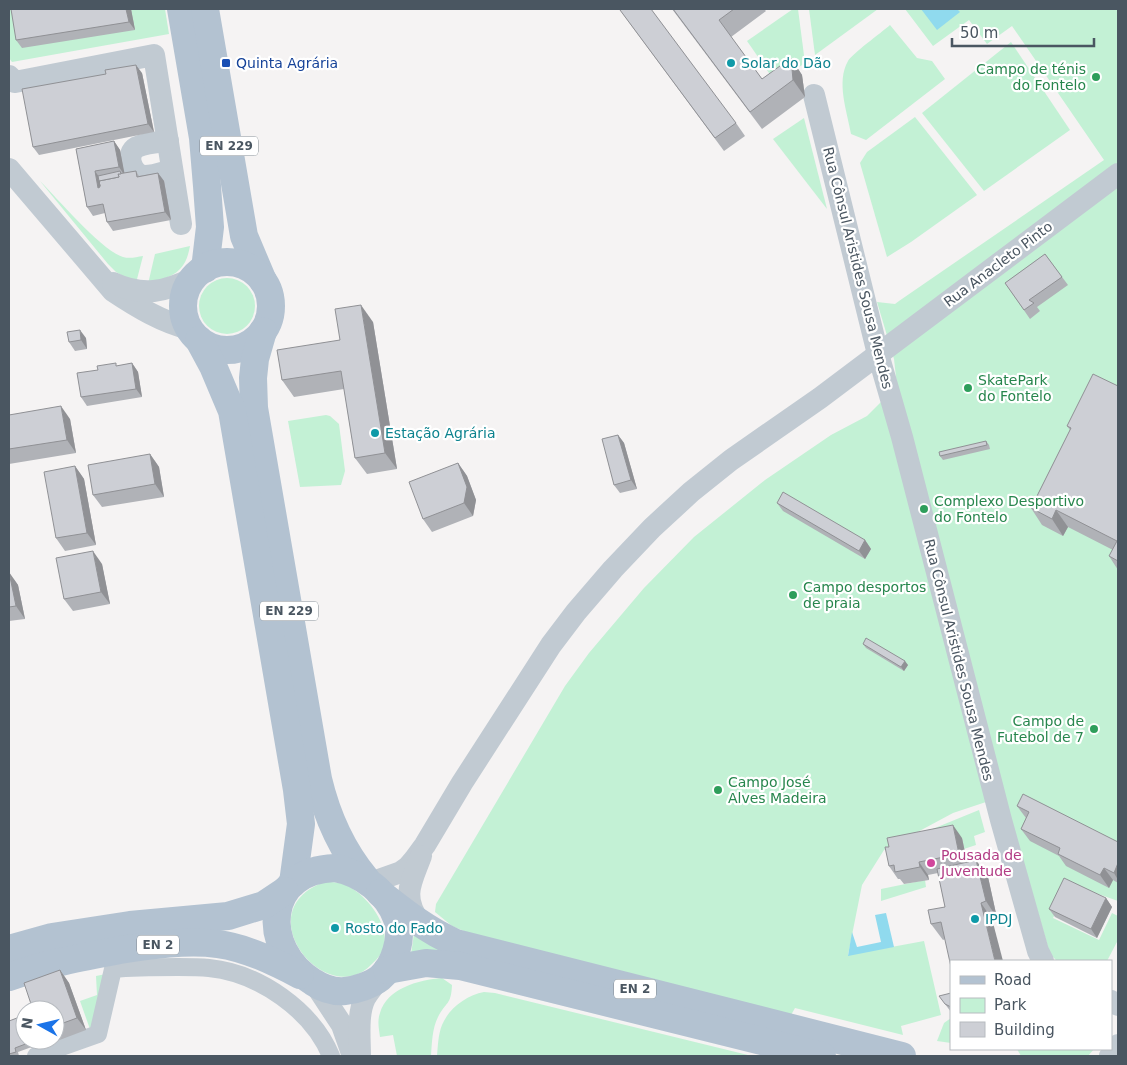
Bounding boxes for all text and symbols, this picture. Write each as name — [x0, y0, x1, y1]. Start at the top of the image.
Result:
scale bar — [952, 15, 1094, 47]
text: 50 m — [960, 24, 998, 42]
place label: Quinta Agrária — [236, 55, 338, 71]
place label: Solar do Dão — [741, 55, 831, 71]
marker: Quinta Agrária — [220, 57, 232, 69]
marker: Solar do Dão — [725, 57, 737, 69]
place label: Campo de ténis do Fontelo — [976, 61, 1086, 93]
marker: Campo de ténis do Fontelo — [1090, 71, 1102, 83]
road number: EN 229 — [200, 136, 258, 156]
street label: Rua Cônsul Aristides Sousa Mendes — [820, 145, 896, 391]
street label: Rua Anacleto Pinto — [941, 218, 1055, 310]
place label: SkatePark do Fontelo — [978, 372, 1051, 404]
marker: SkatePark do Fontelo — [962, 382, 974, 394]
place label: Estação Agrária — [385, 425, 496, 441]
marker: Estação Agrária — [369, 427, 381, 439]
place label: Complexo Desportivo do Fontelo — [934, 493, 1084, 525]
marker: Complexo Desportivo do Fontelo — [918, 503, 930, 515]
street label: Rua Cônsul Aristides Sousa Mendes — [921, 537, 997, 783]
place label: Campo desportos de praia — [803, 579, 926, 611]
marker: Campo desportos de praia — [787, 589, 799, 601]
road number: EN 229 — [260, 602, 318, 620]
place label: Campo de Futebol de 7 — [997, 713, 1084, 745]
marker: Campo de Futebol de 7 — [1088, 723, 1100, 735]
place label: Campo José Alves Madeira — [728, 774, 827, 806]
marker: Campo José Alves Madeira — [712, 784, 724, 796]
place label: Pousada de Juventude — [940, 847, 1022, 879]
marker: Pousada de Juventude — [925, 857, 937, 869]
place label: IPDJ — [985, 911, 1012, 927]
marker: IPDJ — [969, 913, 981, 925]
place label: Rosto do Fado — [345, 920, 443, 936]
marker: Rosto do Fado — [329, 922, 341, 934]
road number: EN 2 — [137, 936, 179, 954]
legend — [950, 960, 1112, 1050]
text: Road — [994, 971, 1032, 989]
road number: EN 2 — [614, 980, 656, 999]
text: Park — [994, 996, 1027, 1014]
north arrow — [15, 1000, 65, 1050]
text: N — [18, 1016, 36, 1030]
text: Building — [994, 1021, 1055, 1039]

